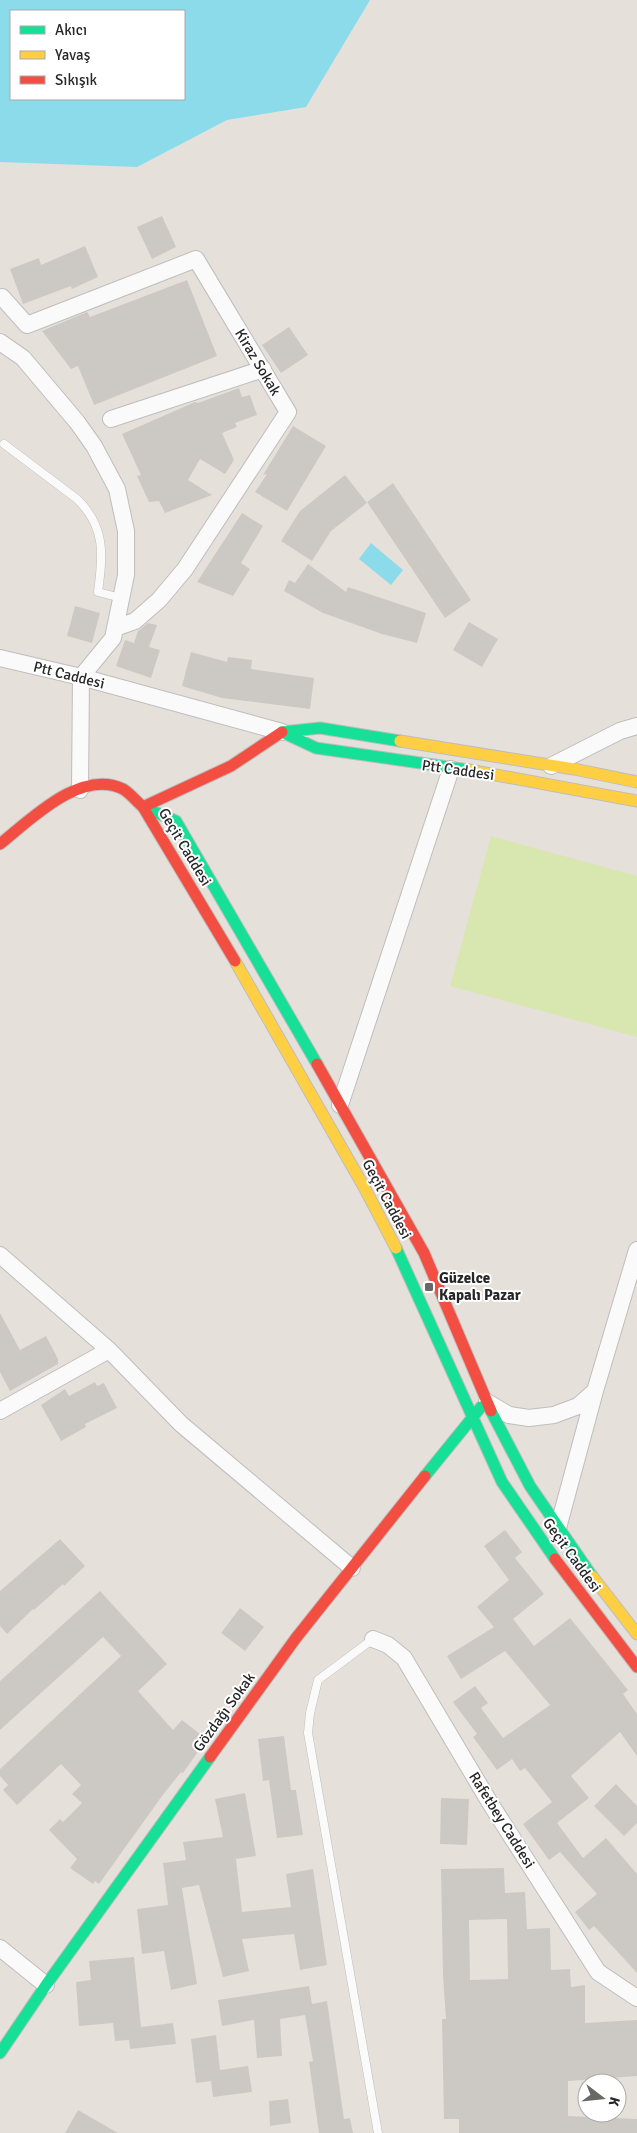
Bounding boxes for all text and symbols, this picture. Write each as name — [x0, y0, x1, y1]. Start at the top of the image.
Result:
legend — [10, 10, 185, 100]
text: Akıcı — [55, 21, 87, 39]
text: Yavaş — [55, 46, 91, 64]
text: Sıkışık — [55, 71, 98, 89]
street label: Kiraz Sokak — [231, 325, 285, 399]
street label: Ptt Caddesi — [31, 657, 107, 693]
street label: Ptt Caddesi — [421, 756, 495, 784]
street label: Geçit Caddesi — [155, 805, 215, 889]
street label: Geçit Caddesi — [359, 1156, 415, 1242]
place label: Güzelce Kapalı Pazar — [439, 1269, 521, 1304]
marker: Güzelce Kapalı Pazar — [423, 1281, 435, 1293]
street label: Geçit Caddesi — [539, 1514, 605, 1596]
street label: Gözdağı Sokak — [189, 1669, 259, 1755]
street label: Rafetbey Caddesi — [465, 1768, 539, 1872]
north arrow — [577, 2073, 627, 2123]
text: K — [605, 2095, 623, 2108]

